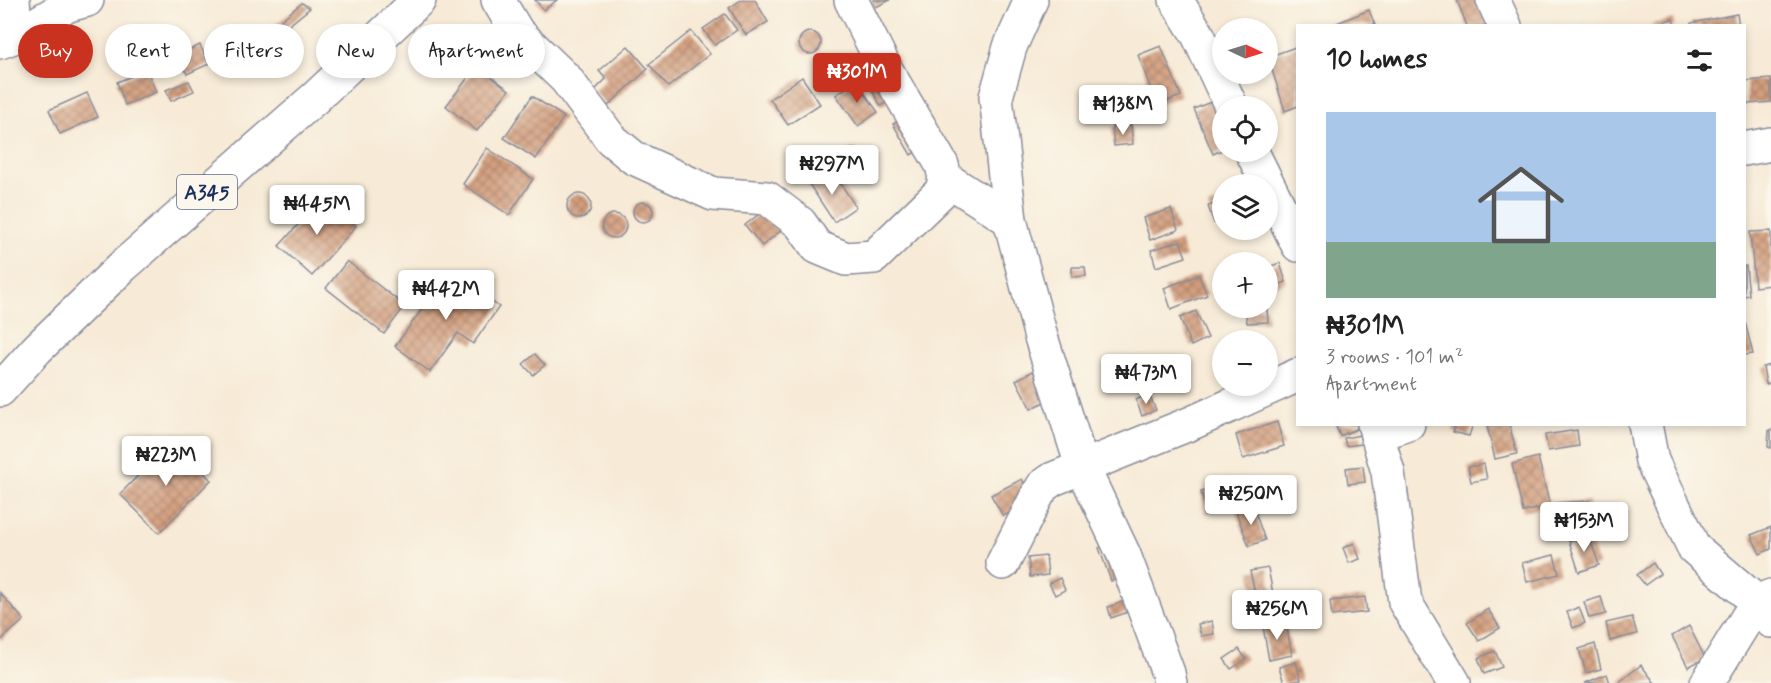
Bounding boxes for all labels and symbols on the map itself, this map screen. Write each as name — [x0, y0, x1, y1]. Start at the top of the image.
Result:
north arrow — [1212, 18, 1278, 84]
pin: ₦301M — [815, 53, 899, 104]
pin: ₦138M — [1081, 85, 1165, 136]
pin: ₦297M — [790, 145, 874, 196]
road number: A345 — [177, 175, 237, 209]
pin: ₦445M — [275, 185, 359, 236]
pin: ₦442M — [404, 270, 488, 321]
pin: ₦473M — [1104, 354, 1188, 405]
pin: ₦223M — [124, 436, 208, 487]
pin: ₦250M — [1209, 475, 1293, 526]
pin: ₦153M — [1542, 502, 1626, 553]
pin: ₦256M — [1235, 590, 1319, 641]

